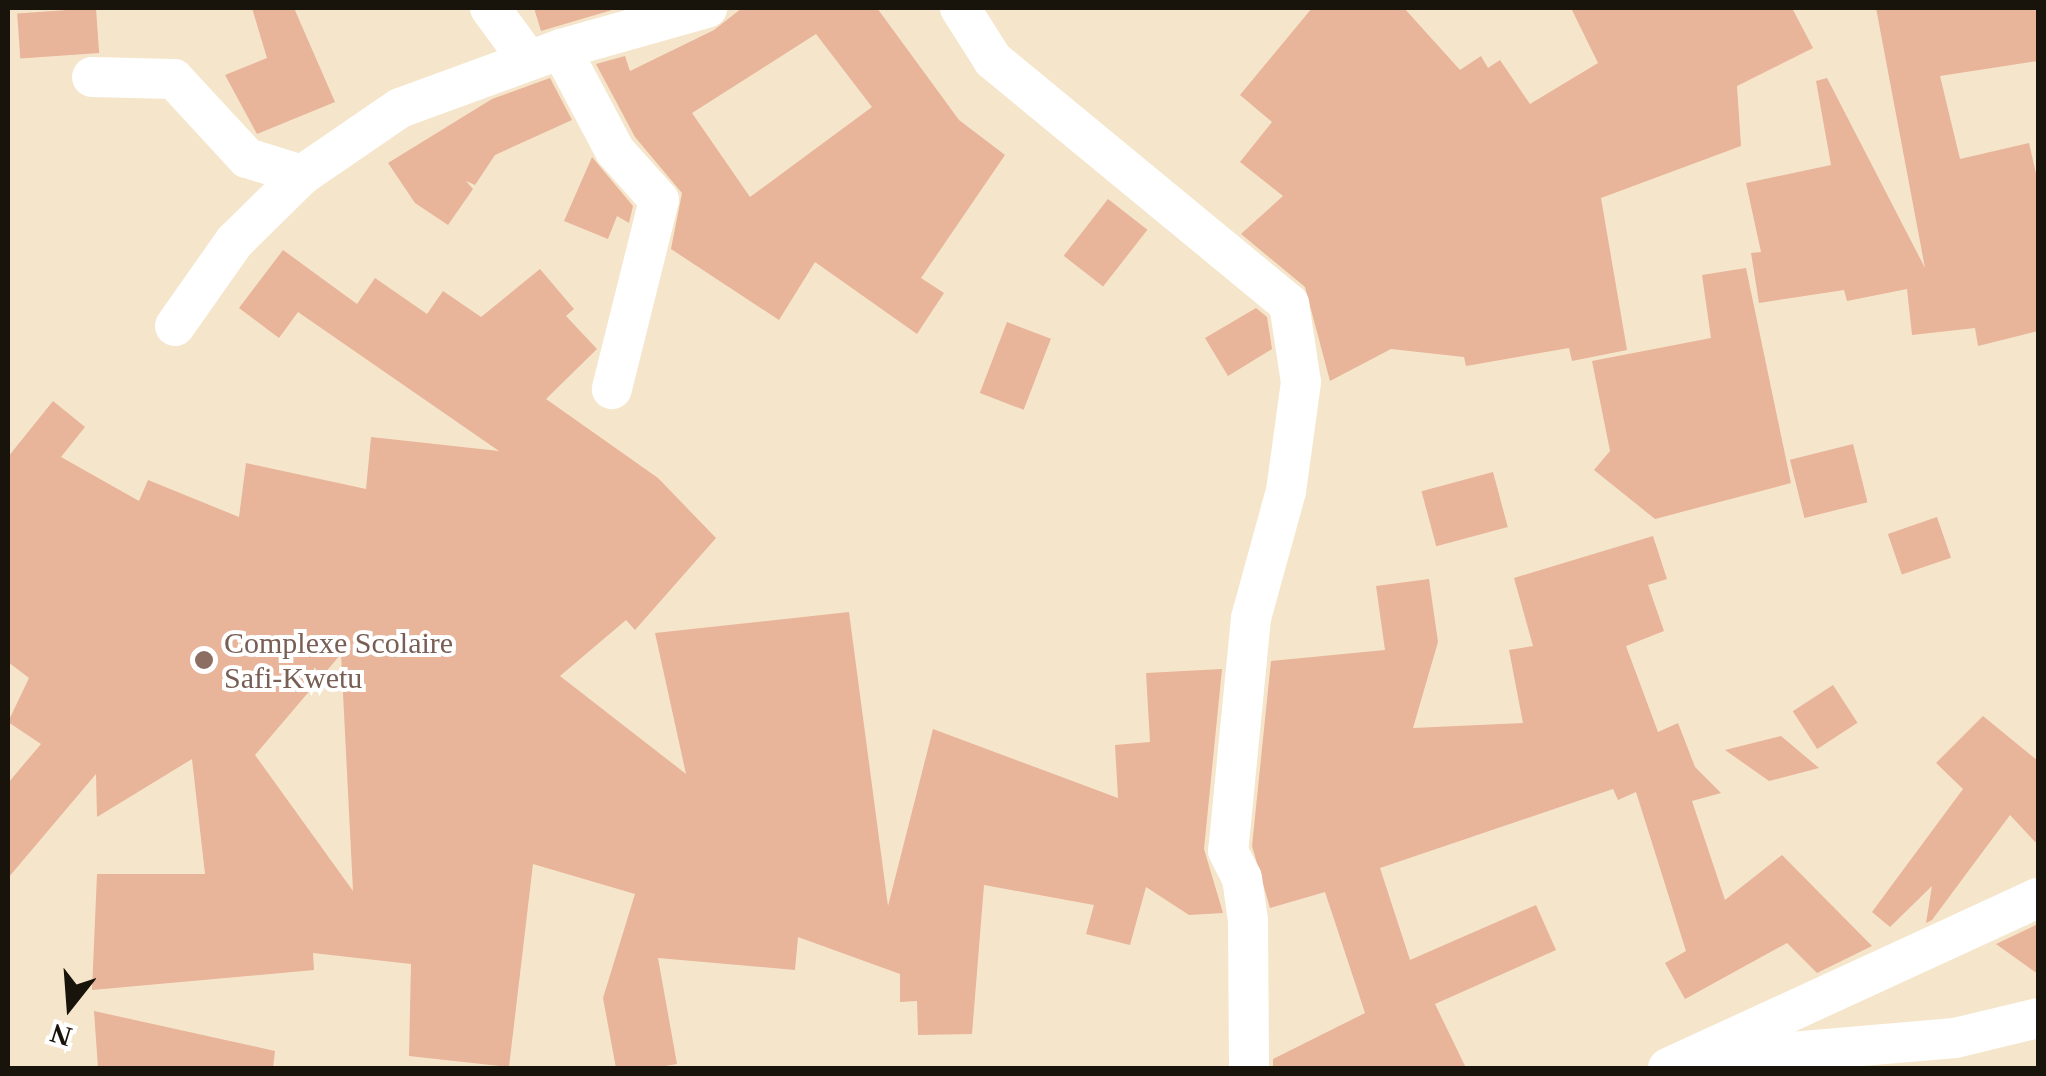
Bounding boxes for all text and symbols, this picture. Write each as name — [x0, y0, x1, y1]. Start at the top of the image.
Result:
place label: Complexe Scolaire Safi-Kwetu — [224, 625, 453, 696]
marker: Complexe Scolaire Safi-Kwetu — [193, 649, 215, 671]
north arrow — [20, 956, 120, 1056]
text: N — [47, 1017, 75, 1053]

